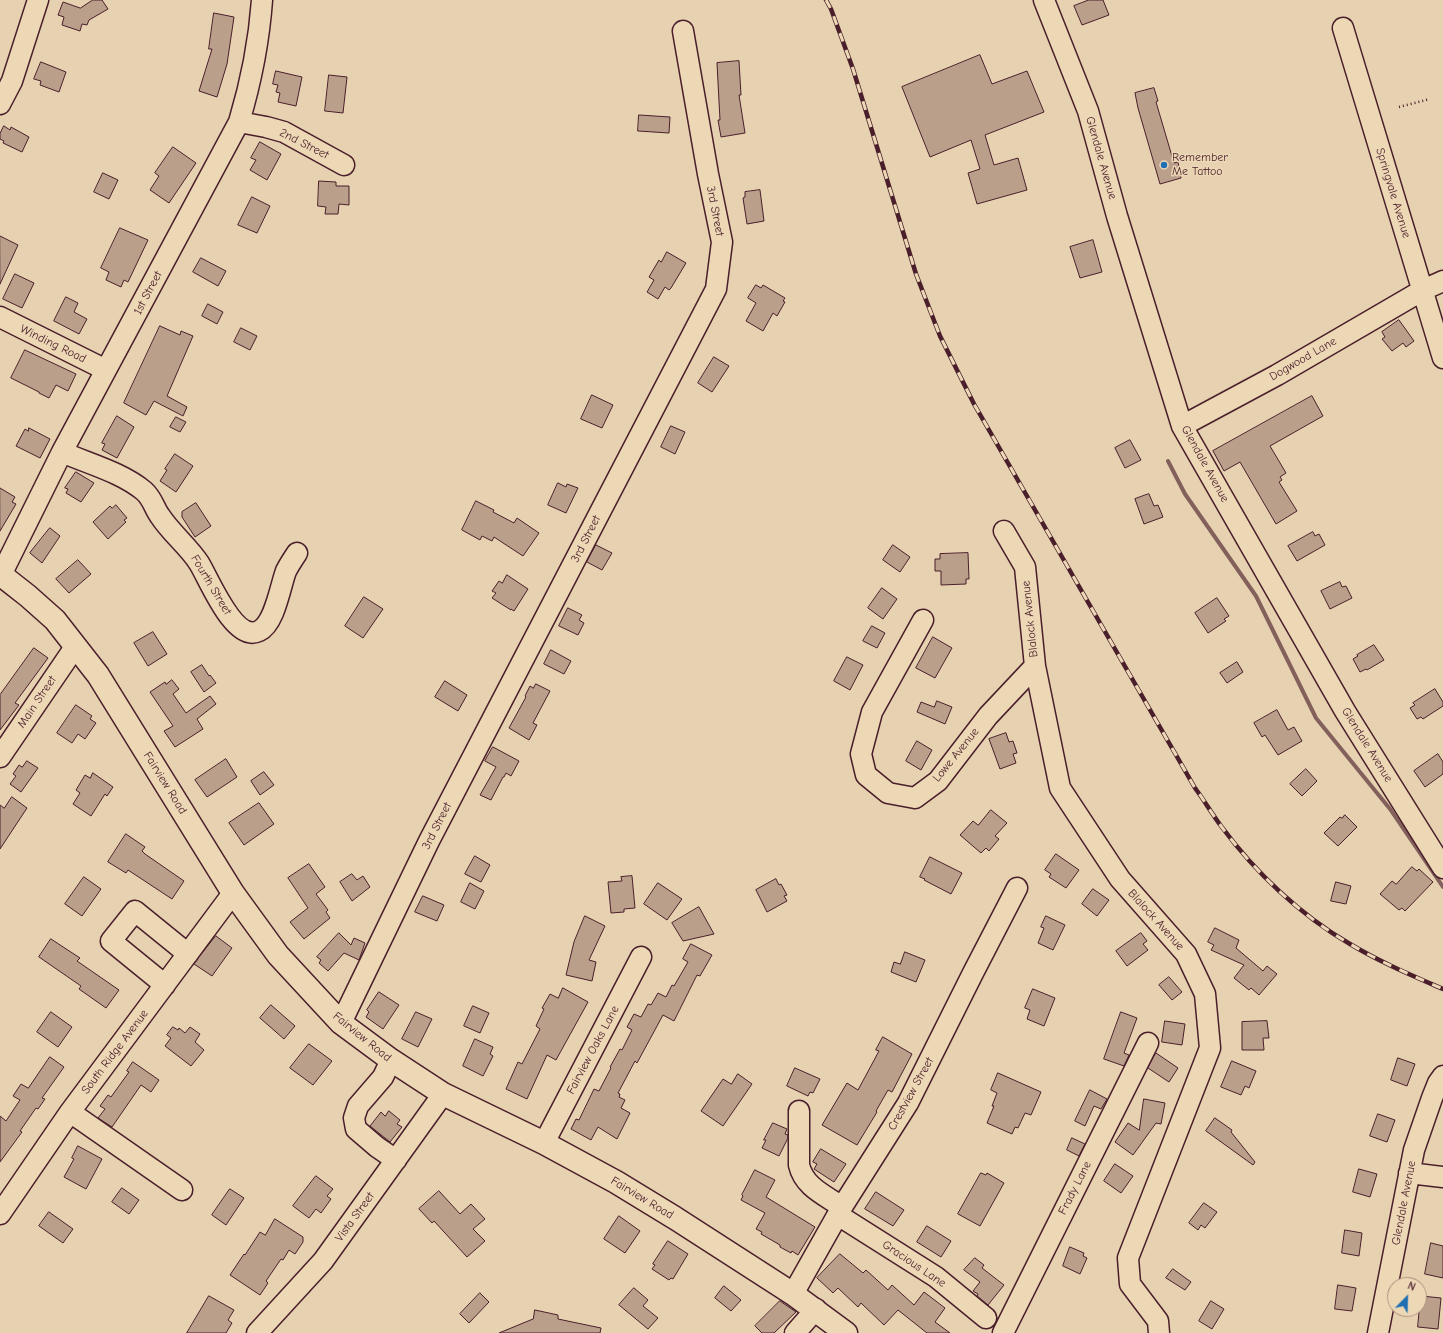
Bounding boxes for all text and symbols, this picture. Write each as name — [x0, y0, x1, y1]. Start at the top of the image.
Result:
street label: Glendale Avenue — [1082, 115, 1120, 201]
street label: 2nd Street — [277, 125, 331, 163]
street label: Springvale Avenue — [1372, 146, 1414, 240]
place label: Remember Me Tattoo — [1172, 151, 1228, 179]
marker: Remember Me Tattoo — [1159, 160, 1169, 170]
street label: 3rd Street — [703, 185, 727, 237]
street label: 1st Street — [131, 269, 165, 317]
street label: Winding Road — [18, 322, 88, 366]
street label: Dogwood Lane — [1267, 334, 1339, 384]
street label: Glendale Avenue — [1178, 423, 1232, 505]
street label: 3rd Street — [568, 513, 604, 565]
street label: Fourth Street — [187, 552, 235, 618]
street label: Blalock Avenue — [1019, 580, 1041, 658]
street label: Main Street — [14, 673, 60, 731]
street label: Glendale Avenue — [1338, 705, 1396, 785]
street label: Lowe Avenue — [930, 725, 982, 785]
street label: Fairview Road — [140, 749, 190, 817]
street label: 3rd Street — [419, 800, 455, 852]
street label: Blalock Avenue — [1125, 886, 1187, 954]
street label: Fairview Oaks Lane — [564, 1003, 622, 1097]
street label: South Ridge Avenue — [79, 1007, 151, 1097]
street label: Fairview Road — [330, 1009, 394, 1065]
street label: Crestview Street — [885, 1055, 937, 1133]
street label: Frady Lane — [1055, 1159, 1095, 1217]
street label: Glendale Avenue — [1389, 1160, 1419, 1246]
street label: Fairview Road — [608, 1174, 676, 1222]
street label: Vista Street — [332, 1190, 378, 1244]
street label: Gracious Lane — [879, 1237, 949, 1291]
north arrow — [1387, 1277, 1427, 1317]
text: N — [1406, 1279, 1417, 1294]

